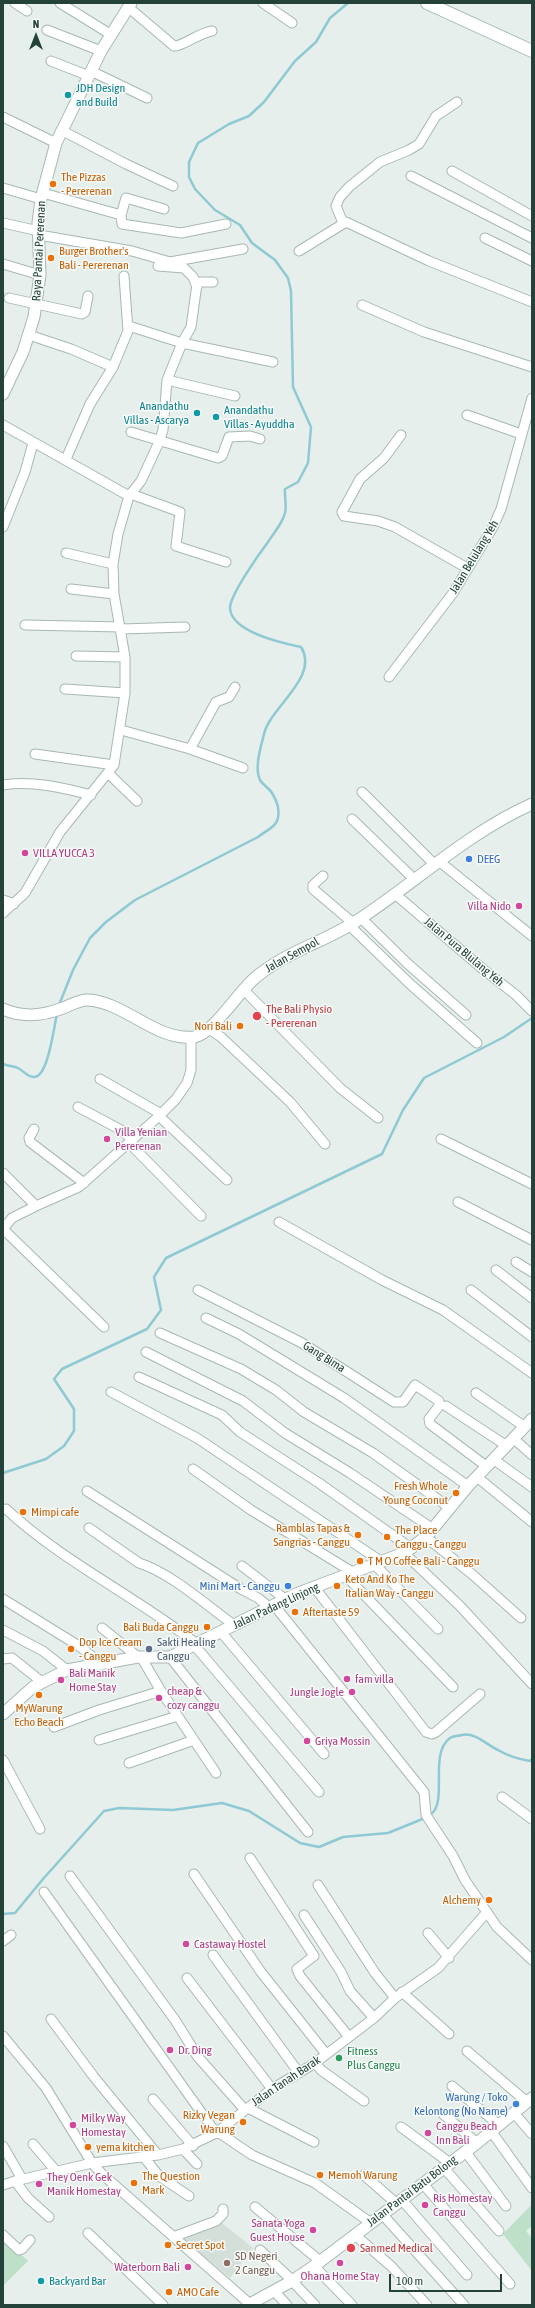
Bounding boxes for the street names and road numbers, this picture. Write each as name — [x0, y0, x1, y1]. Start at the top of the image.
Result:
street label: Raya Pantai Pererenan — [29, 200, 49, 302]
street label: Jalan Belulang Yeh — [446, 518, 502, 596]
street label: Jalan Pura Blulang Yeh — [421, 914, 507, 990]
street label: Jalan Sempol — [263, 934, 321, 976]
street label: Gang Bima — [300, 1338, 348, 1376]
street label: Jalan Padang Linjong — [231, 1580, 321, 1632]
street label: Jalan Tanah Barak — [249, 2053, 323, 2109]
street label: Jalan Pantai Batu Bolong — [364, 2152, 460, 2230]

